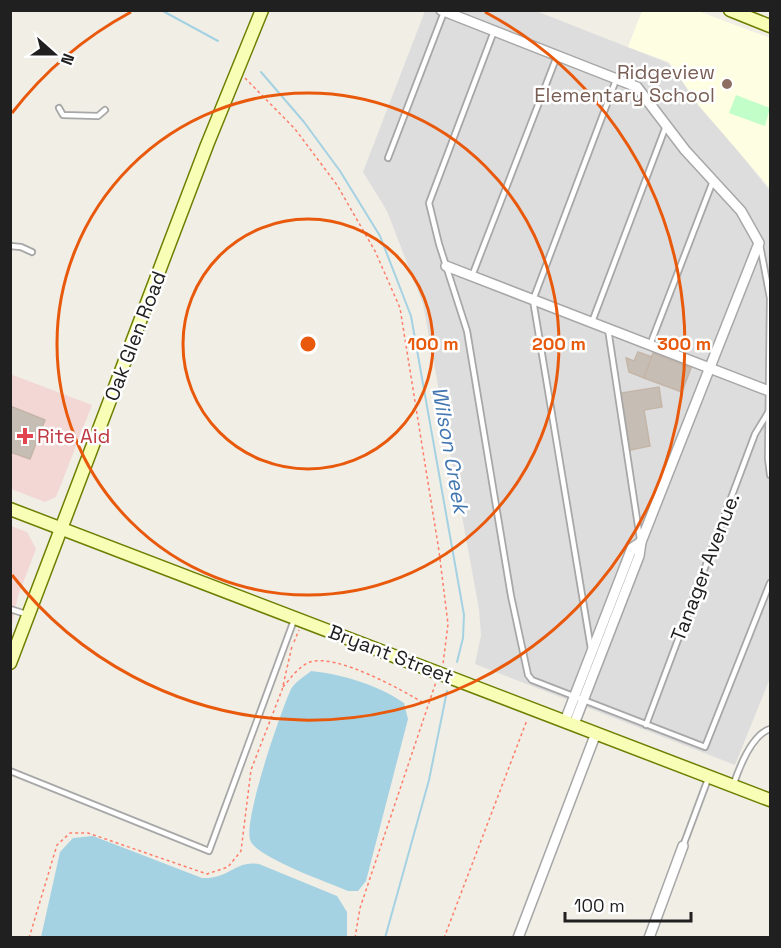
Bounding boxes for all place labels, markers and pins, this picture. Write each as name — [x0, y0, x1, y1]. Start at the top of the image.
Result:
place label: Ridgeview Elementary School — [534, 59, 715, 108]
marker: Ridgeview Elementary School — [720, 77, 734, 91]
centre of rings — [298, 334, 318, 354]
place label: Rite Aid — [37, 423, 110, 449]
marker: Rite Aid — [18, 429, 32, 443]

